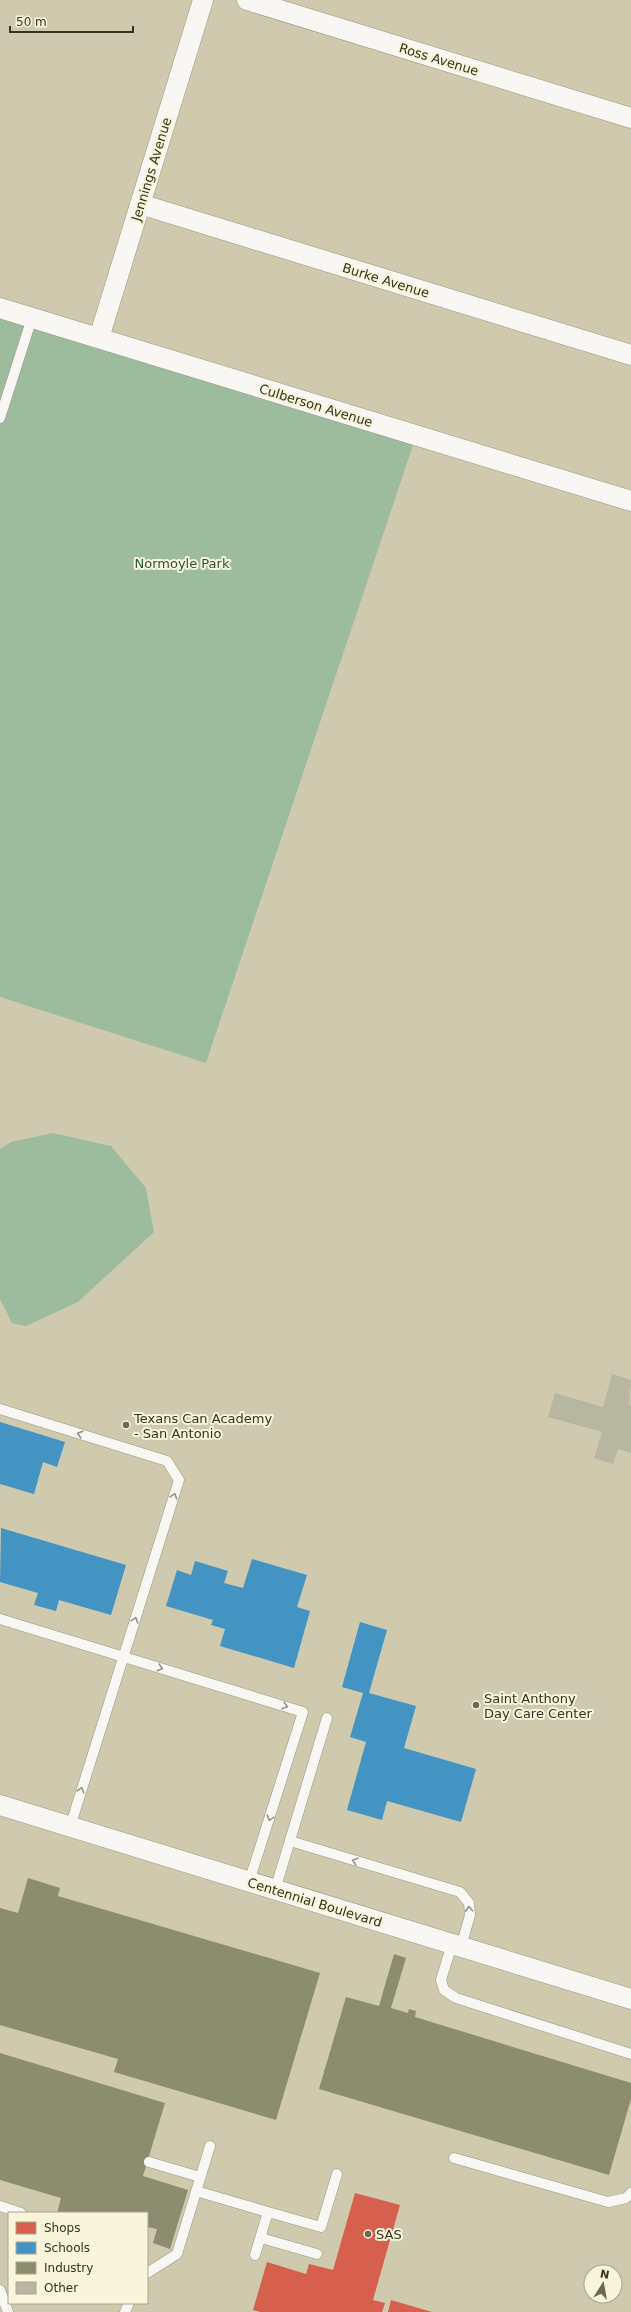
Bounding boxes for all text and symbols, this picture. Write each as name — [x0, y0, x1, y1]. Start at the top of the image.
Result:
scale bar — [10, 8, 133, 34]
text: 50 m — [16, 15, 47, 29]
street label: Ross Avenue — [397, 40, 480, 79]
street label: Jennings Avenue — [128, 115, 174, 224]
street label: Burke Avenue — [341, 260, 431, 301]
street label: Culberson Avenue — [257, 381, 374, 430]
park label: Normoyle Park — [135, 556, 230, 571]
place label: Texans Can Academy - San Antonio — [133, 1411, 272, 1441]
marker: Texans Can Academy - San Antonio — [121, 1420, 131, 1430]
one-way arrow — [77, 1430, 84, 1439]
one-way arrow — [169, 1492, 178, 1499]
one-way arrow — [130, 1616, 139, 1623]
one-way arrow — [157, 1663, 164, 1672]
place label: Saint Anthony Day Care Center — [484, 1691, 592, 1721]
marker: Saint Anthony Day Care Center — [471, 1700, 481, 1710]
one-way arrow — [281, 1701, 288, 1710]
one-way arrow — [76, 1786, 85, 1793]
one-way arrow — [266, 1814, 275, 1821]
one-way arrow — [352, 1857, 359, 1866]
street label: Centennial Boulevard — [246, 1875, 384, 1930]
one-way arrow — [465, 1906, 474, 1912]
legend — [8, 2212, 148, 2304]
text: Shops — [44, 2221, 80, 2235]
place label: SAS — [376, 2227, 402, 2242]
marker: SAS — [363, 2229, 373, 2239]
text: Schools — [44, 2241, 90, 2255]
text: Industry — [44, 2261, 93, 2275]
north arrow — [583, 2264, 623, 2304]
text: N — [599, 2267, 611, 2282]
text: Other — [44, 2281, 78, 2295]

